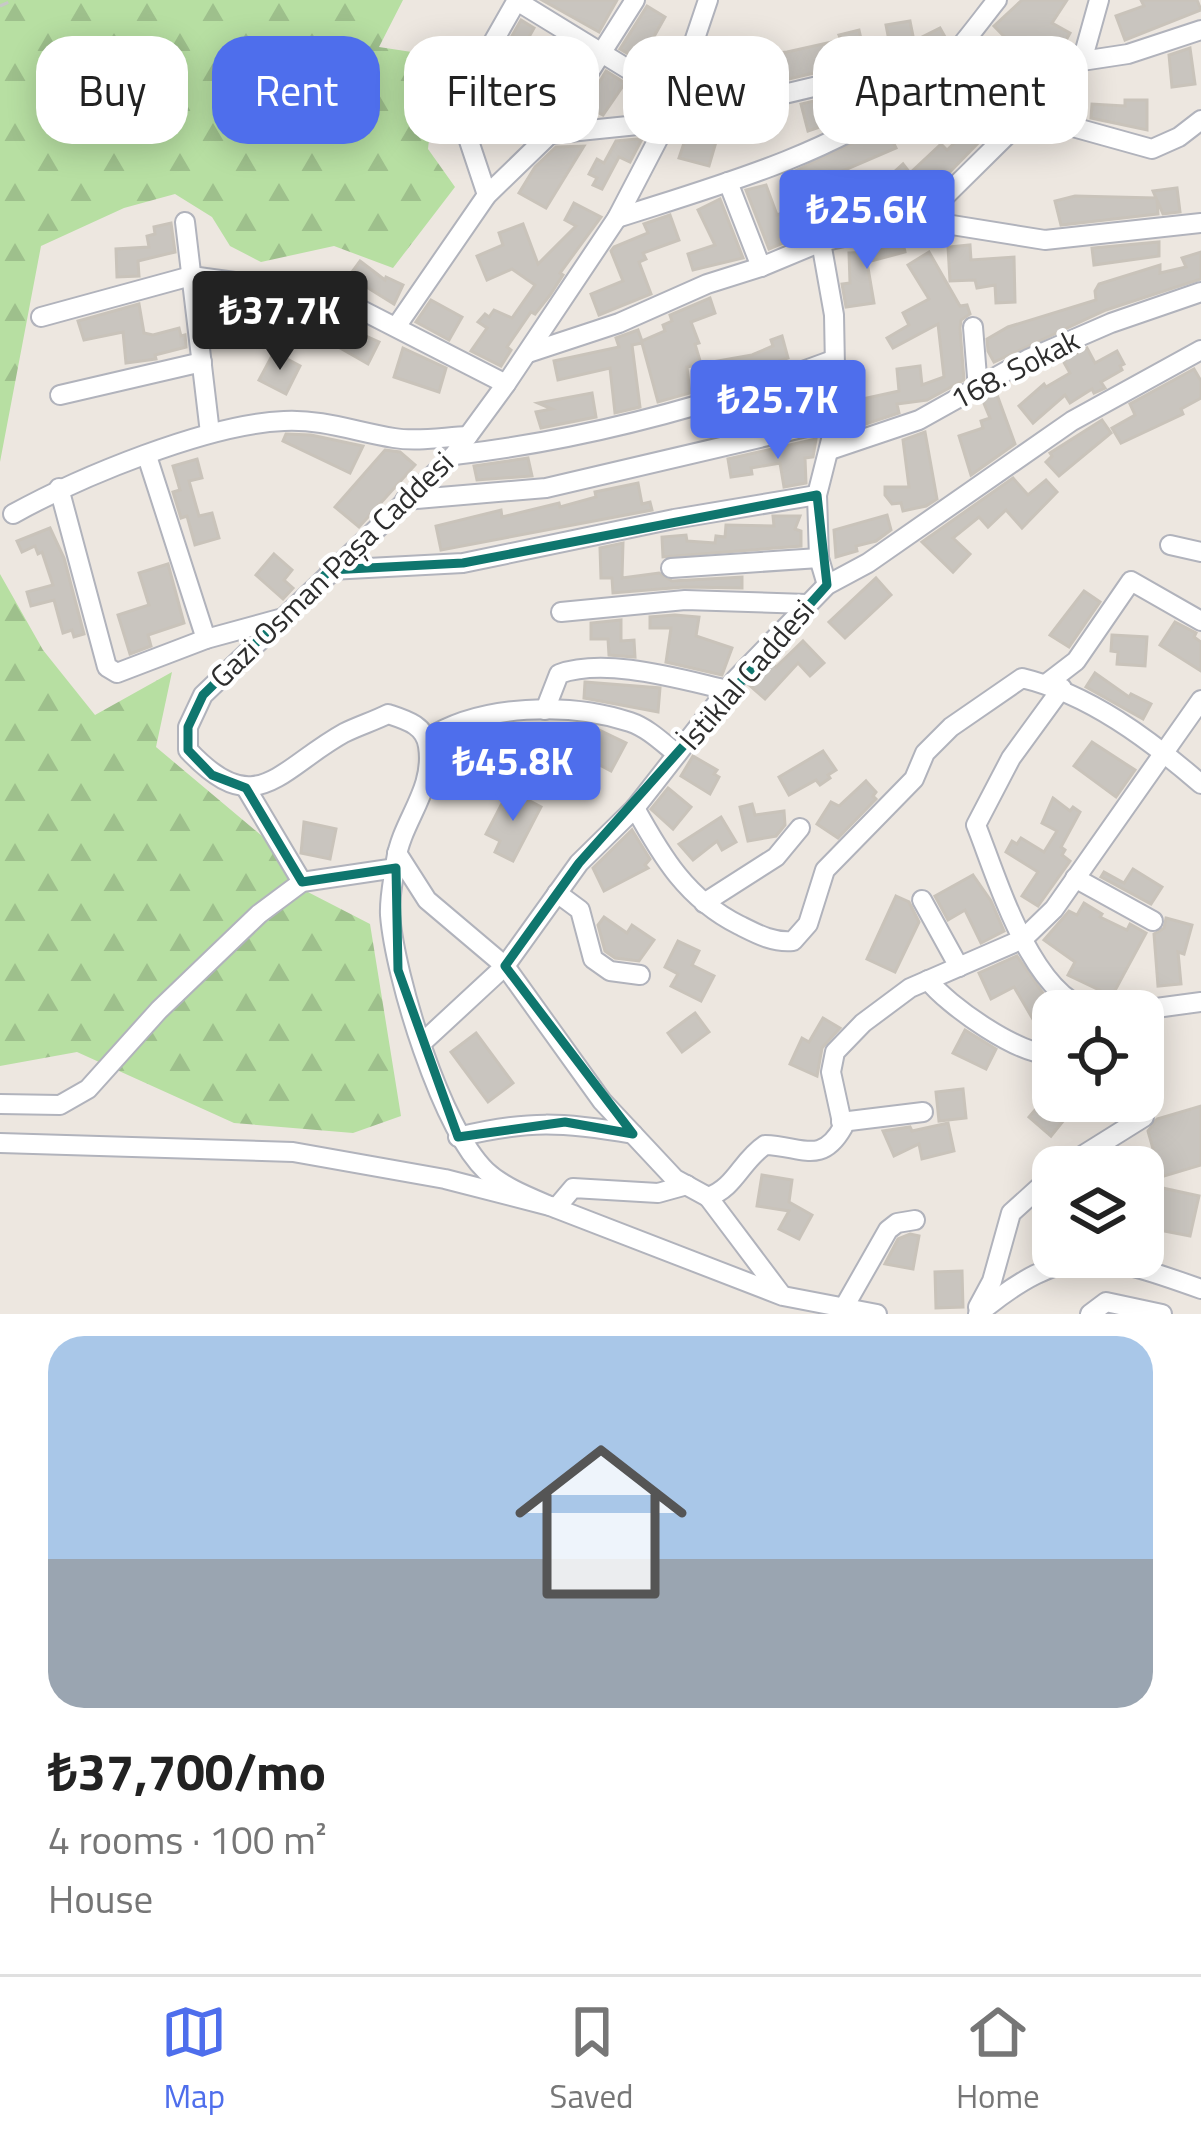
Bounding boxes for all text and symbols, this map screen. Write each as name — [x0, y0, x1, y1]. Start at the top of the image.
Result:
chip: Buy — [36, 36, 188, 144]
chip: Rent — [212, 36, 380, 144]
chip: Filters — [404, 36, 599, 144]
chip: New — [623, 36, 789, 144]
chip: Apartment — [813, 36, 1088, 144]
pin: ₺25.6K — [769, 170, 965, 272]
text: ₺25.6K — [807, 179, 927, 238]
pin: ₺37.7K — [182, 271, 378, 373]
text: ₺37.7K — [220, 280, 340, 339]
street label: 168. Sokak — [942, 317, 1087, 421]
pin: ₺25.7K — [680, 360, 876, 462]
text: ₺25.7K — [718, 369, 838, 428]
street label: Gazi Osman Paşa Caddesi — [199, 440, 464, 698]
street label: İstiklal Caddesi — [668, 589, 825, 760]
pin: ₺45.8K — [415, 722, 611, 824]
text: ₺45.8K — [453, 731, 573, 790]
map controls — [1032, 990, 1164, 1278]
button: locate — [1032, 990, 1164, 1122]
button: layers — [1032, 1146, 1164, 1278]
icon: home — [493, 1414, 709, 1630]
text: ₺37,700/mo — [48, 1732, 326, 1810]
text: 4 rooms · 100 m² — [48, 1810, 327, 1869]
text: House — [48, 1869, 153, 1928]
tab: Map — [161, 1999, 227, 2121]
tab: Saved — [550, 1999, 634, 2121]
tab: Home — [956, 1999, 1040, 2121]

